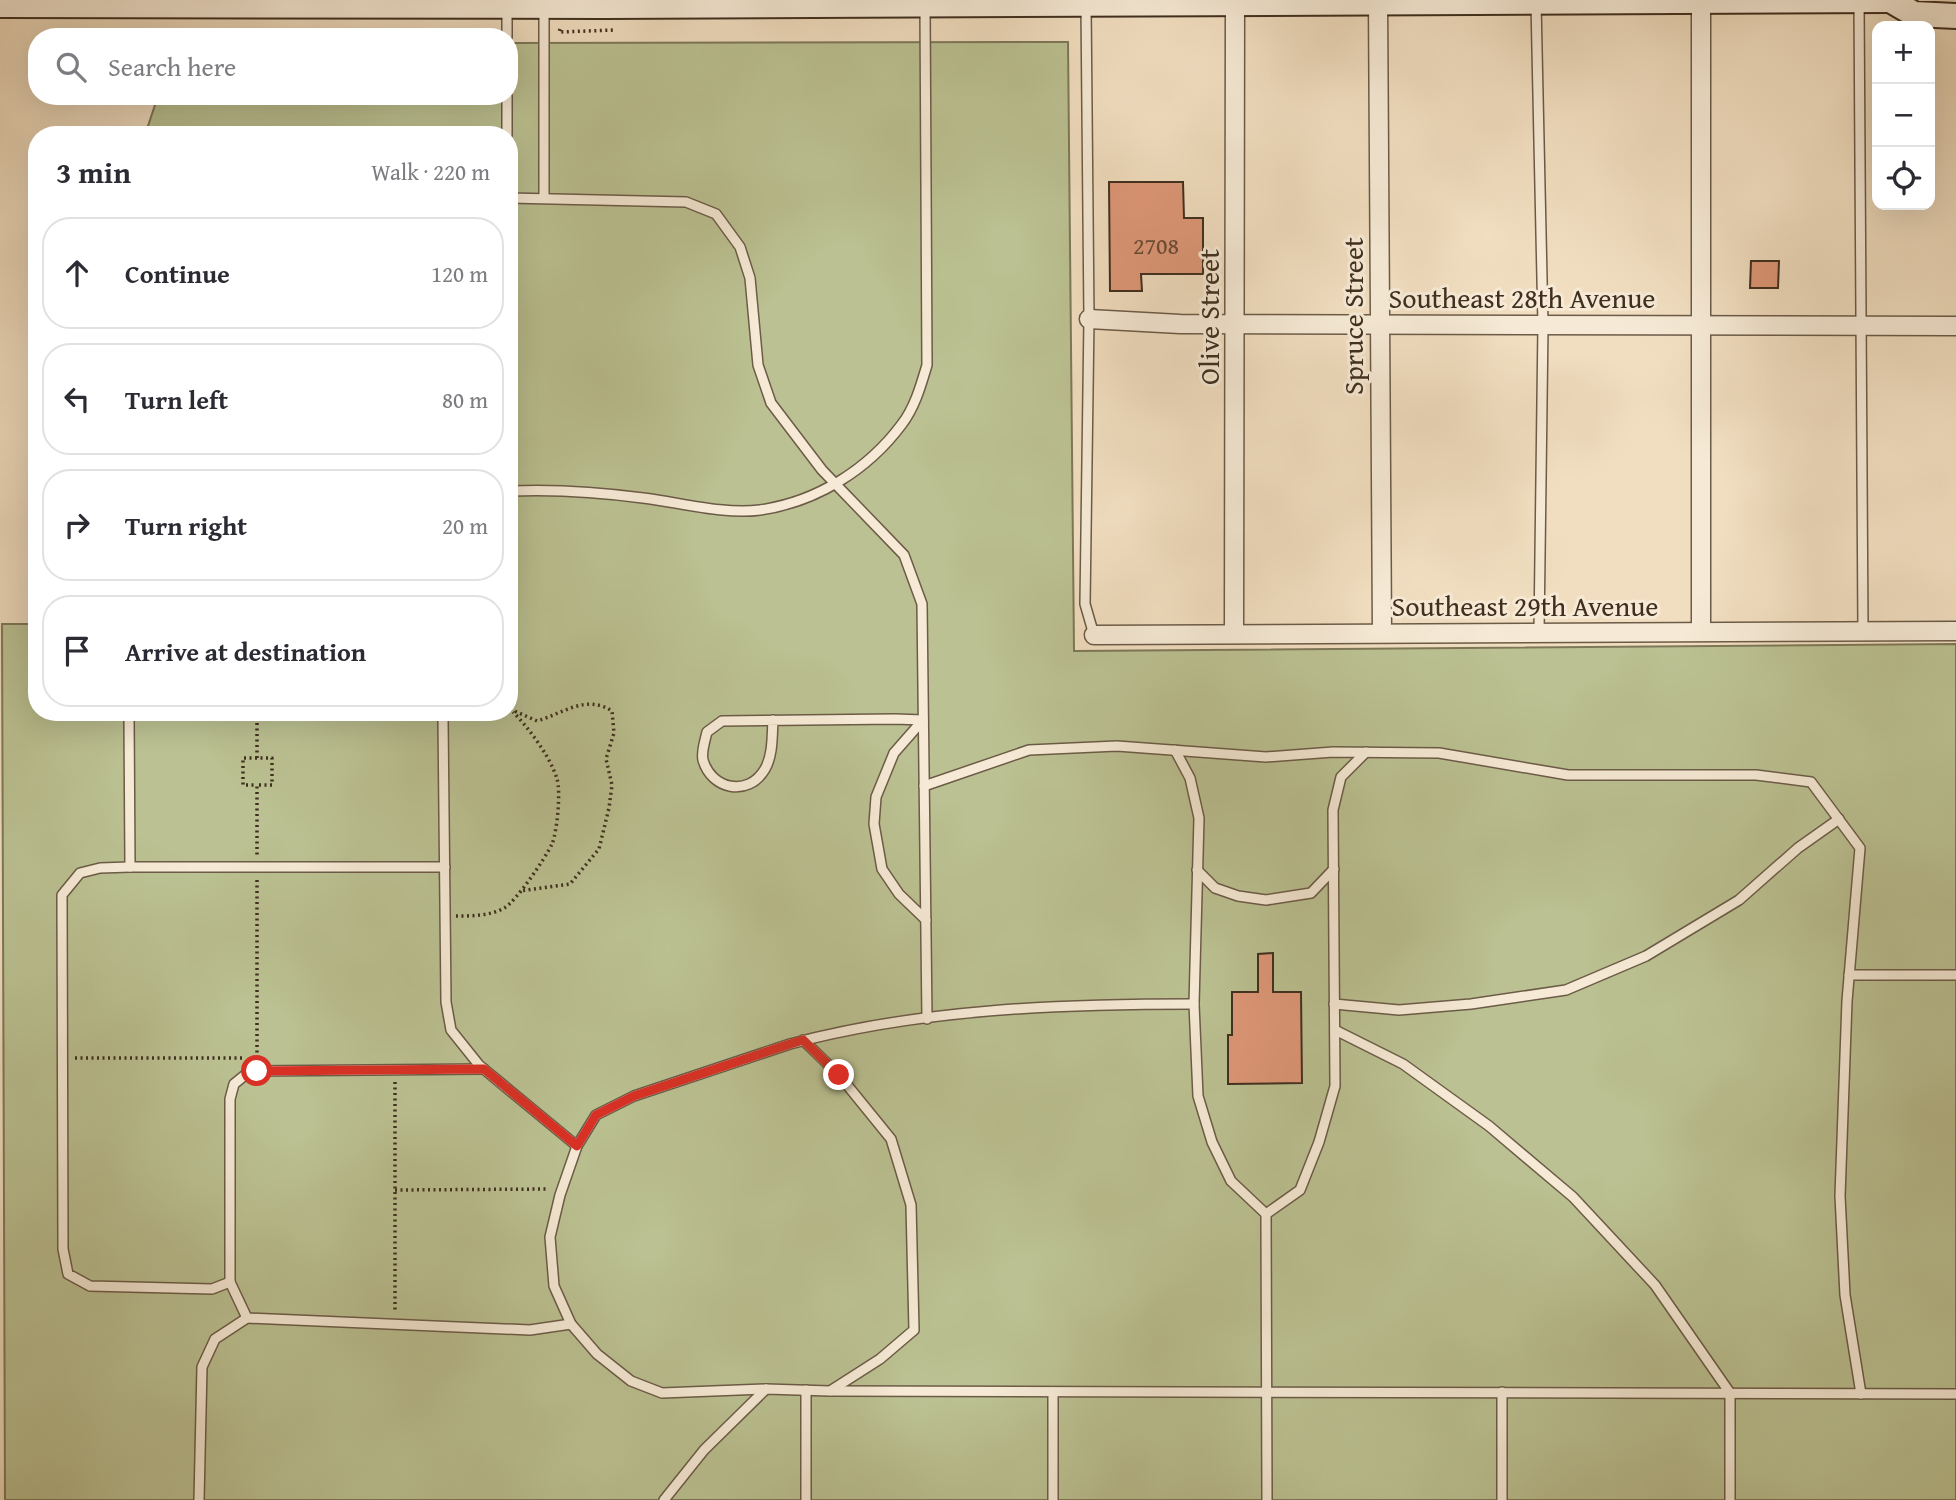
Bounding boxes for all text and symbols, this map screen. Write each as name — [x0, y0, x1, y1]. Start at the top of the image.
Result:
map controls — [1872, 21, 1935, 210]
button: + — [1872, 21, 1935, 84]
search box — [28, 28, 518, 105]
text: Search here — [108, 47, 236, 86]
icon: search — [52, 48, 90, 86]
button: − — [1872, 84, 1935, 147]
button: locate — [1872, 147, 1935, 210]
text: 3 min — [56, 150, 131, 194]
text: Walk · 220 m — [371, 155, 490, 188]
house number: 2708 — [1133, 228, 1179, 263]
street label: Spruce Street — [1332, 237, 1373, 395]
street label: Olive Street — [1188, 249, 1229, 385]
icon: ahead — [58, 254, 96, 292]
text: Continue — [125, 254, 230, 293]
text: 120 m — [431, 257, 488, 290]
street label: Southeast 28th Avenue — [1388, 277, 1656, 318]
icon: left — [58, 380, 96, 418]
text: Turn left — [125, 380, 228, 419]
text: 80 m — [442, 383, 488, 416]
icon: right — [58, 506, 96, 544]
text: Turn right — [125, 506, 247, 545]
text: 20 m — [442, 509, 488, 542]
street label: Southeast 29th Avenue — [1391, 585, 1659, 626]
icon: arrive — [58, 632, 96, 670]
text: Arrive at destination — [125, 632, 366, 671]
route start — [241, 1055, 272, 1086]
route end — [823, 1059, 854, 1090]

